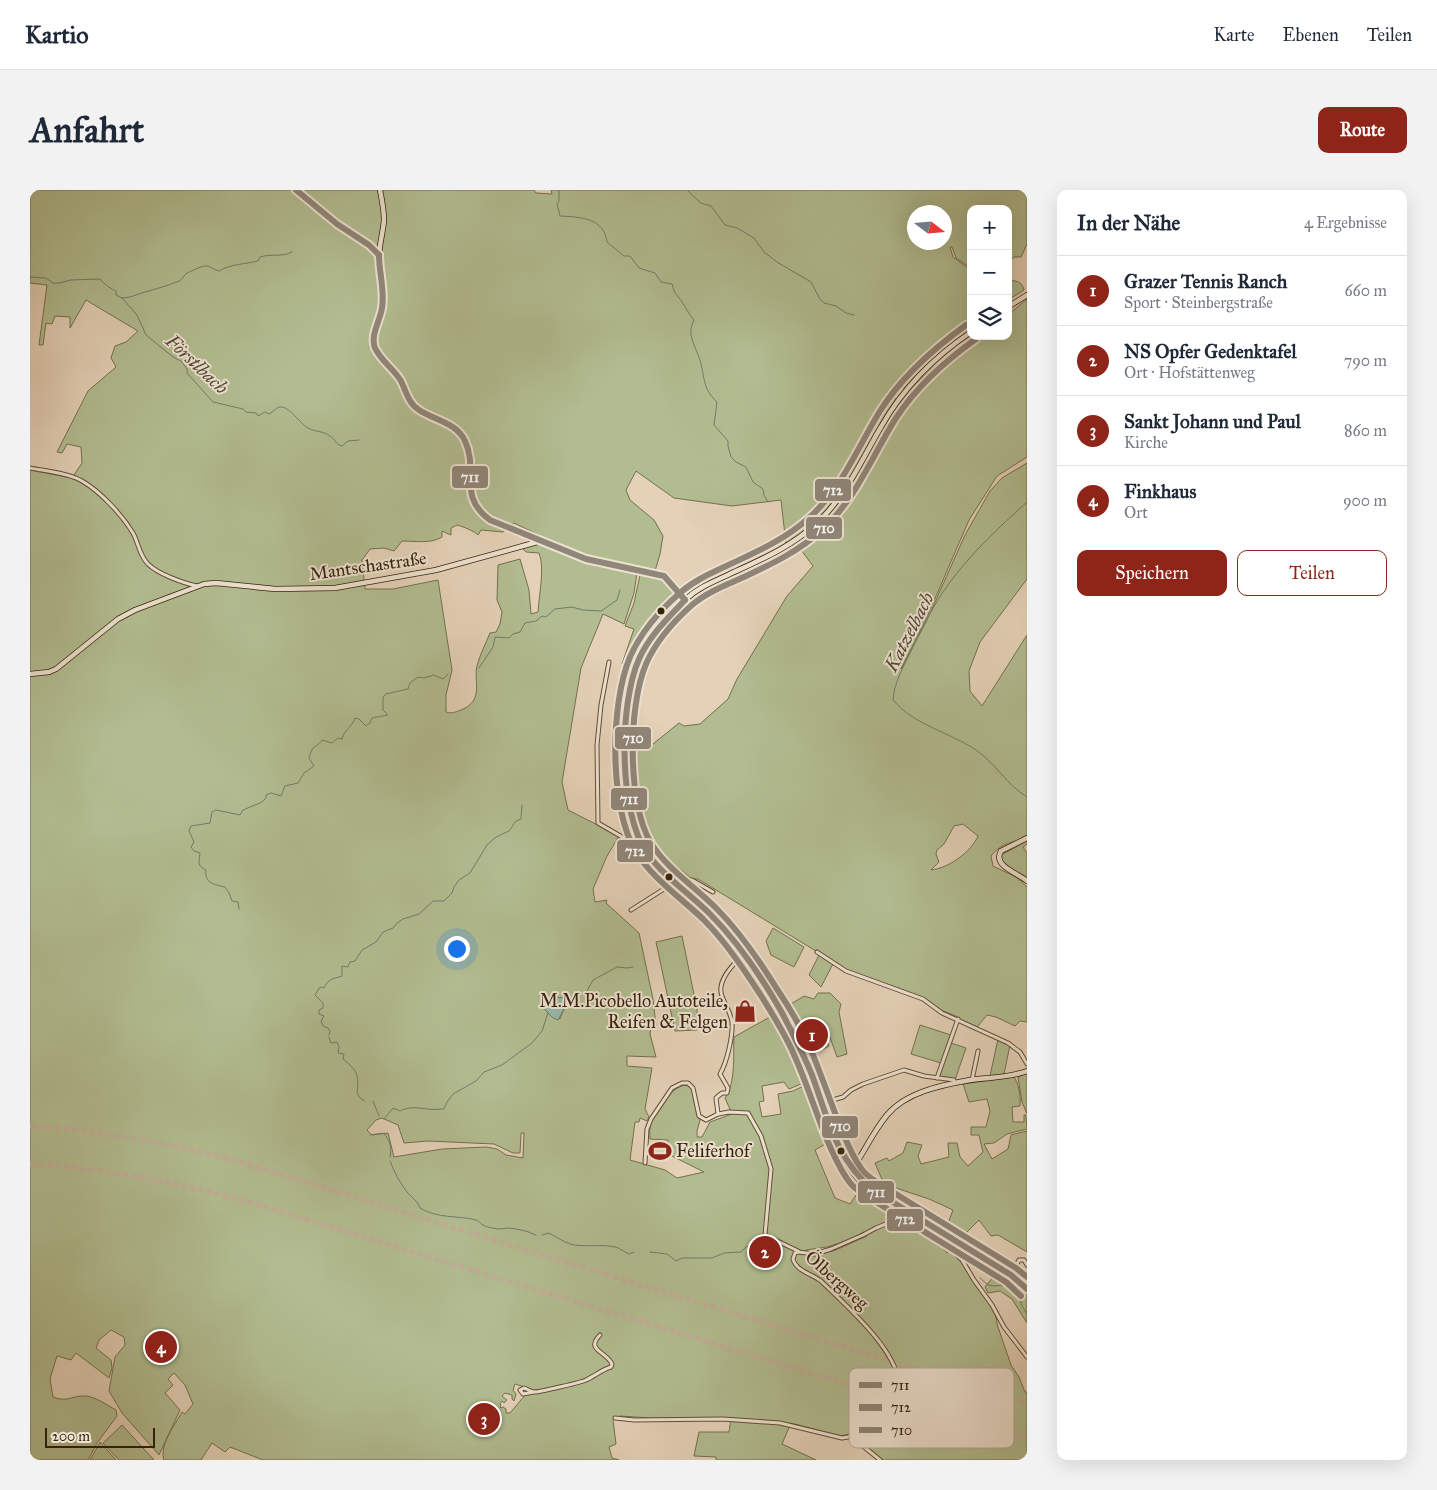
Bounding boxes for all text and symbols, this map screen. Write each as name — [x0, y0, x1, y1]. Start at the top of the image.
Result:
text: Kartio — [25, 20, 88, 50]
text: Karte — [1214, 24, 1255, 46]
text: Ebenen — [1283, 24, 1339, 46]
text: Teilen — [1367, 24, 1412, 46]
button: Route — [1318, 107, 1407, 153]
text: Anfahrt — [30, 109, 144, 152]
north arrow — [907, 205, 952, 250]
map controls — [967, 205, 1012, 340]
button: + — [967, 205, 1012, 250]
text: In der Nähe — [1077, 210, 1180, 236]
text: 4 Ergebnisse — [1304, 213, 1387, 232]
button: − — [967, 250, 1012, 295]
text: Grazer Tennis Ranch — [1124, 270, 1287, 293]
text: 1 — [1090, 281, 1096, 300]
text: 660 m — [1344, 281, 1387, 300]
text: Sport · Steinbergstraße — [1124, 293, 1273, 312]
button: layers — [967, 295, 1012, 340]
water label: Förstlbach — [160, 329, 233, 399]
text: NS Opfer Gedenktafel — [1124, 340, 1297, 363]
text: 2 — [1089, 351, 1097, 370]
text: 790 m — [1344, 351, 1387, 370]
text: Ort · Hofstättenweg — [1124, 363, 1255, 382]
text: Sankt Johann und Paul — [1124, 410, 1301, 433]
text: 3 — [1090, 421, 1096, 440]
text: 860 m — [1344, 421, 1387, 440]
text: Kirche — [1124, 433, 1168, 452]
line badge: 711 — [451, 465, 489, 489]
text: 711 — [461, 469, 480, 486]
line badge: 712 — [814, 478, 852, 502]
text: Finkhaus — [1124, 480, 1196, 503]
text: 712 — [823, 482, 844, 499]
text: 4 — [1089, 491, 1097, 510]
text: 900 m — [1343, 491, 1387, 510]
text: Ort — [1124, 503, 1148, 522]
line badge: 710 — [805, 516, 843, 540]
text: 710 — [813, 520, 835, 537]
street label: Mantschastraße — [308, 547, 428, 585]
button: Speichern — [1077, 550, 1227, 596]
button: Teilen — [1237, 550, 1387, 596]
water label: Katzelbach — [879, 589, 939, 676]
unlabelled marker — [656, 606, 666, 616]
line badge: 710 — [614, 726, 652, 750]
text: 710 — [622, 730, 644, 747]
line badge: 711 — [610, 787, 648, 811]
text: 711 — [620, 791, 639, 808]
line badge: 712 — [616, 839, 654, 863]
text: 712 — [625, 843, 646, 860]
unlabelled marker — [664, 872, 674, 882]
your location — [444, 936, 470, 962]
place label: M.M.Picobello Autoteile, Reifen & Felgen — [540, 990, 728, 1034]
shop icon: M.M.Picobello Autoteile, Reifen & Felgen — [732, 998, 758, 1024]
pin: 1 — [796, 1016, 828, 1054]
line badge: 710 — [821, 1115, 859, 1139]
text: 710 — [829, 1118, 851, 1135]
sports icon: Feliferhof — [647, 1138, 673, 1164]
place label: Feliferhof — [676, 1140, 753, 1162]
unlabelled marker — [836, 1146, 846, 1156]
line badge: 711 — [857, 1180, 895, 1204]
text: 711 — [867, 1184, 886, 1201]
line badge: 712 — [886, 1208, 924, 1232]
text: 712 — [895, 1211, 916, 1228]
pin: 2 — [749, 1233, 781, 1271]
street label: Ölbergweg — [800, 1245, 874, 1315]
pin: 4 — [145, 1328, 177, 1366]
legend — [849, 1368, 1014, 1448]
text: 711 — [891, 1377, 910, 1394]
text: 712 — [891, 1399, 911, 1416]
pin: 3 — [468, 1400, 500, 1438]
text: 710 — [891, 1422, 912, 1439]
scale bar — [45, 1425, 155, 1448]
text: 200 m — [52, 1428, 90, 1445]

